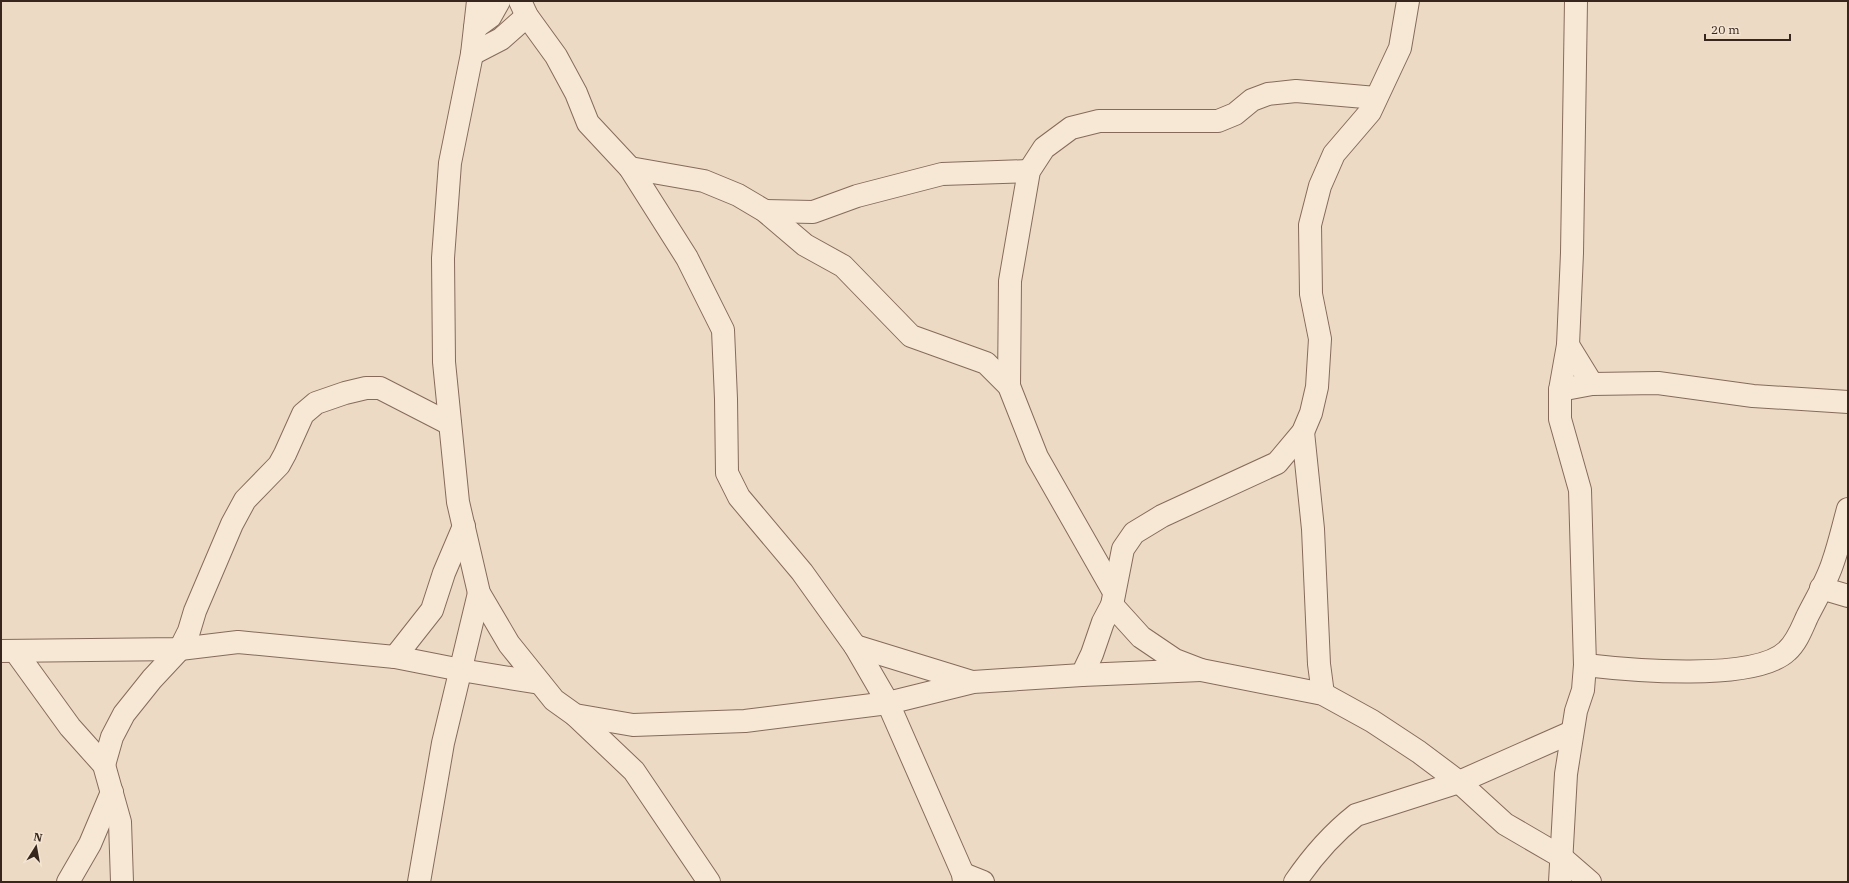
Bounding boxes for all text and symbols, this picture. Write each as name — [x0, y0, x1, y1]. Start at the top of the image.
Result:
scale bar — [1705, 16, 1790, 42]
text: 20 m — [1711, 22, 1740, 37]
north arrow — [16, 827, 56, 867]
text: N — [32, 829, 44, 845]

